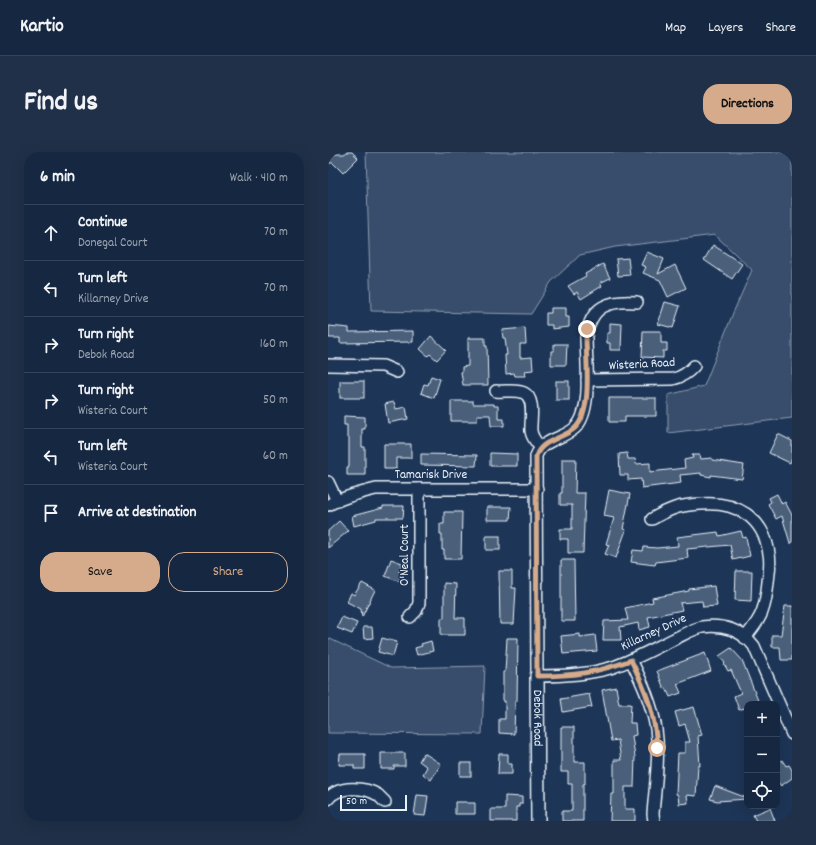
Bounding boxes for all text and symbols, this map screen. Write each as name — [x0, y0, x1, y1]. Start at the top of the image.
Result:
text: Kartio — [20, 14, 64, 41]
text: Map — [665, 18, 686, 38]
text: Layers — [708, 18, 743, 38]
text: Share — [765, 18, 796, 38]
text: Find us — [24, 84, 98, 124]
button: Directions — [703, 84, 792, 124]
text: 6 min — [40, 166, 75, 190]
text: Walk · 410 m — [230, 169, 288, 188]
text: Continue — [78, 212, 127, 234]
icon: ahead — [40, 222, 62, 244]
text: 70 m — [264, 223, 288, 242]
text: Donegal Court — [78, 234, 148, 253]
text: Turn left — [78, 268, 127, 290]
icon: left — [40, 278, 62, 300]
text: 70 m — [264, 279, 288, 298]
text: Killarney Drive — [78, 290, 149, 309]
route end — [578, 320, 596, 338]
text: Turn right — [78, 324, 134, 346]
icon: right — [40, 334, 62, 356]
text: 160 m — [260, 335, 288, 354]
text: Debok Road — [78, 346, 134, 365]
street label: Wisteria Road — [608, 354, 676, 376]
text: Turn right — [78, 380, 134, 402]
icon: right — [40, 390, 62, 412]
text: 50 m — [263, 391, 288, 410]
text: Wisteria Court — [78, 402, 148, 421]
text: Turn left — [78, 436, 127, 458]
icon: left — [40, 446, 62, 468]
text: 60 m — [263, 447, 288, 466]
text: Wisteria Court — [78, 458, 148, 477]
street label: Tamarisk Drive — [395, 466, 467, 485]
icon: arrive — [40, 502, 62, 524]
text: Arrive at destination — [78, 502, 196, 524]
street label: O'Neal Court — [396, 524, 415, 586]
button: Save — [40, 552, 160, 592]
button: Share — [168, 552, 288, 592]
street label: Killarney Drive — [618, 609, 690, 657]
street label: Debok Road — [528, 690, 547, 746]
map controls — [744, 701, 780, 809]
button: + — [744, 701, 780, 737]
button: − — [744, 737, 780, 773]
route start — [648, 739, 666, 757]
button: locate — [744, 773, 780, 809]
scale bar — [340, 793, 407, 812]
text: 50 m — [346, 794, 367, 810]

